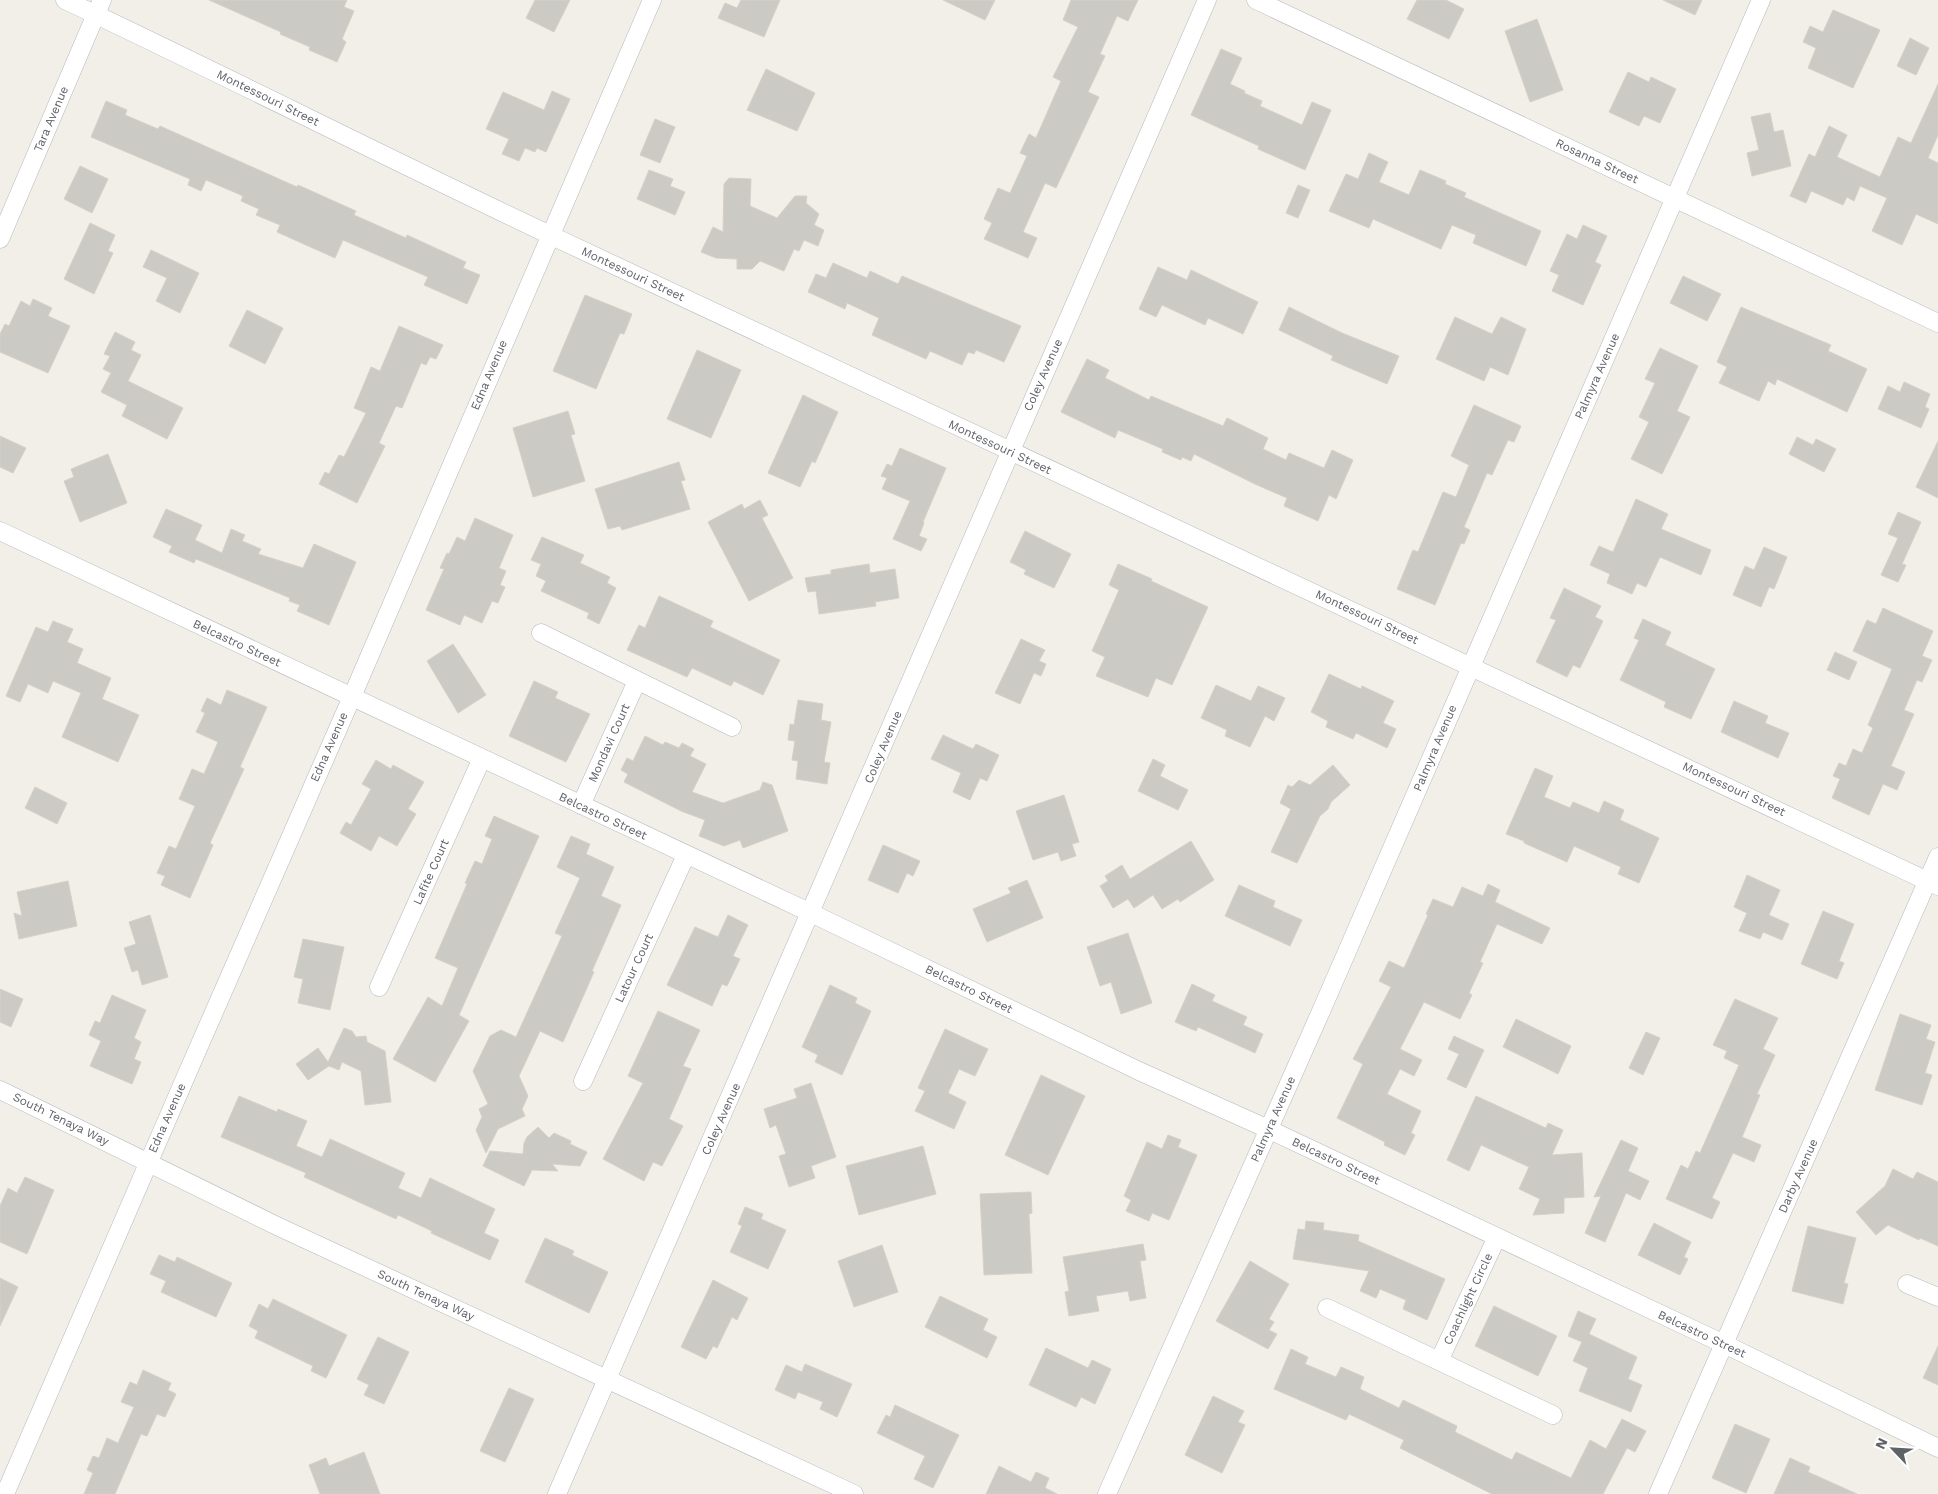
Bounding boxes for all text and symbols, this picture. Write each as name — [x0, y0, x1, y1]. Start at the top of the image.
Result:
street label: Montessouri Street — [215, 67, 321, 129]
street label: Tara Avenue — [31, 84, 71, 154]
street label: Rosanna Street — [1553, 136, 1641, 186]
street label: Montessouri Street — [579, 244, 687, 304]
street label: Palmyra Avenue — [1572, 331, 1622, 421]
street label: Coley Avenue — [1021, 337, 1065, 413]
street label: Edna Avenue — [468, 338, 510, 412]
street label: Montessouri Street — [946, 417, 1054, 477]
street label: Montessouri Street — [1313, 587, 1421, 647]
street label: Belcastro Street — [191, 616, 283, 670]
street label: Mondavi Court — [585, 701, 633, 785]
street label: Palmyra Avenue — [1410, 703, 1460, 793]
street label: Coley Avenue — [861, 708, 905, 785]
street label: Edna Avenue — [307, 710, 351, 784]
street label: Montessouri Street — [1680, 759, 1788, 819]
street label: Belcastro Street — [557, 789, 649, 843]
street label: Lafite Court — [410, 837, 452, 907]
street label: Latour Court — [612, 931, 656, 1005]
street label: Belcastro Street — [923, 962, 1015, 1016]
street label: Palmyra Avenue — [1248, 1074, 1298, 1164]
street label: Edna Avenue — [145, 1081, 189, 1155]
street label: Coley Avenue — [699, 1081, 743, 1157]
street label: South Tenaya Way — [11, 1090, 112, 1149]
street label: Belcastro Street — [1290, 1134, 1382, 1188]
street label: Darby Avenue — [1775, 1137, 1821, 1215]
street label: Coachlight Circle — [1441, 1251, 1495, 1347]
street label: South Tenaya Way — [375, 1266, 477, 1324]
street label: Belcastro Street — [1656, 1307, 1748, 1361]
north arrow — [1868, 1424, 1918, 1474]
text: N — [1872, 1435, 1891, 1452]

